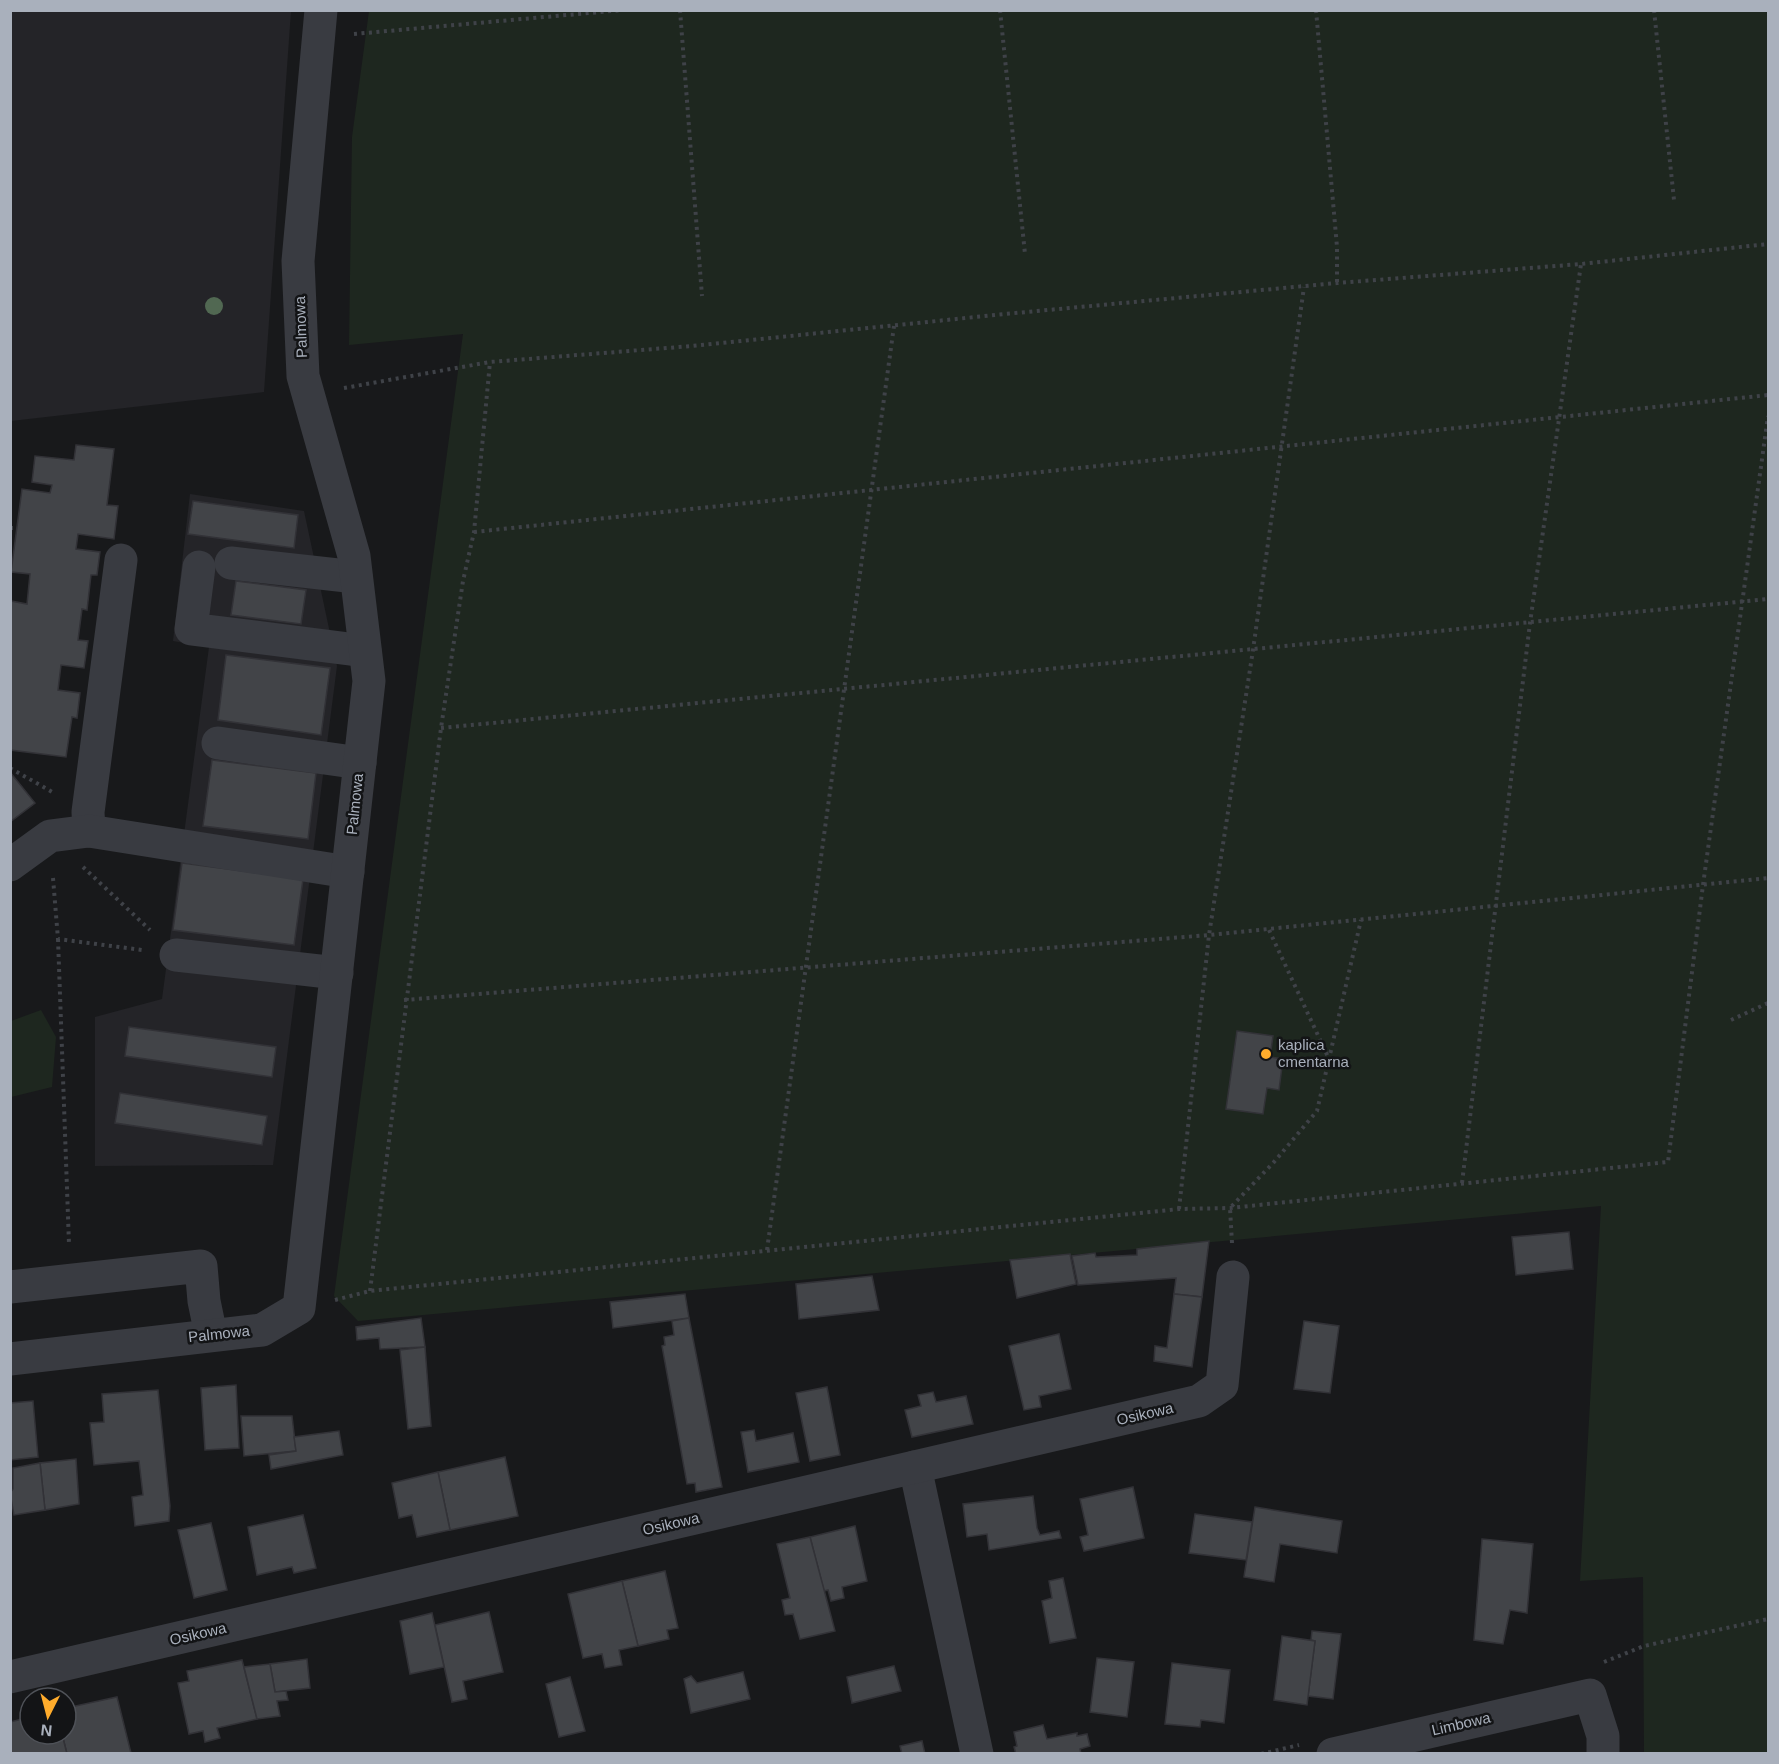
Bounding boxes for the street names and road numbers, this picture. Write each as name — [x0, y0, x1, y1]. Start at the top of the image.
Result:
street label: Palmowa — [291, 295, 310, 358]
street label: Palmowa — [343, 772, 366, 836]
street label: Palmowa — [187, 1322, 251, 1345]
street label: Osikowa — [1115, 1399, 1175, 1428]
street label: Osikowa — [641, 1509, 701, 1538]
street label: Osikowa — [168, 1619, 228, 1648]
street label: Limbowa — [1430, 1708, 1493, 1739]

